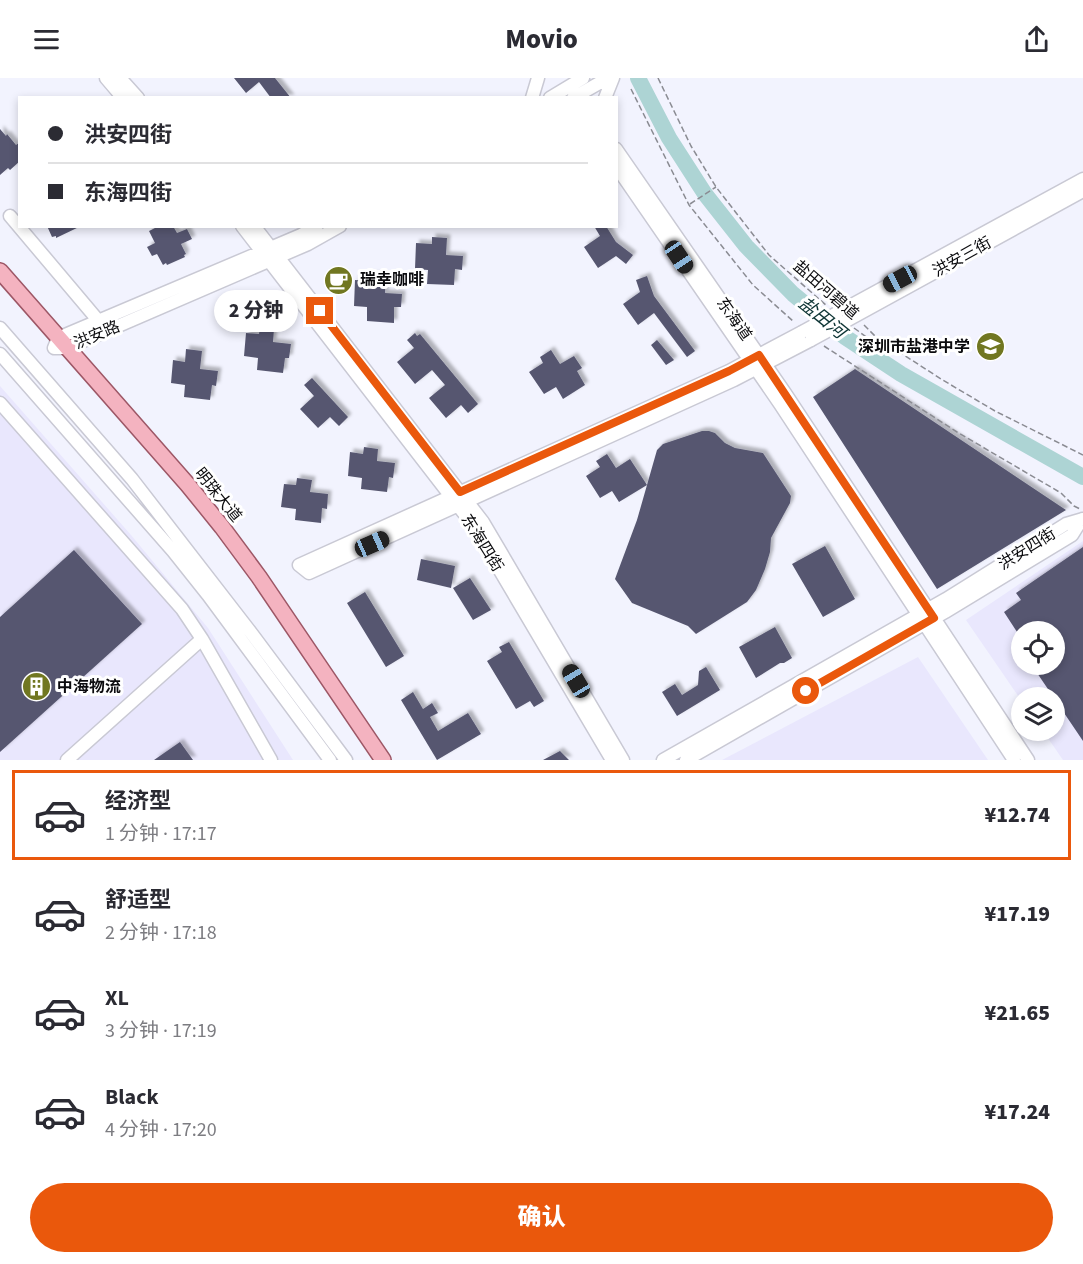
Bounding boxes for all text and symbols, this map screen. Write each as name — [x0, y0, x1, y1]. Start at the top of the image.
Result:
text: Movio — [505, 20, 578, 59]
icon: menu — [30, 23, 63, 56]
icon: share — [1020, 23, 1053, 56]
text: 洪安四街 — [84, 119, 172, 151]
text: 东海四街 — [84, 177, 172, 209]
street label: 洪安三街 — [929, 232, 995, 282]
car — [661, 237, 697, 277]
street label: 盐田河碧道 — [790, 257, 862, 323]
car — [880, 263, 920, 295]
cafe icon: 瑞幸咖啡 — [323, 264, 355, 296]
place label: 瑞幸咖啡 — [360, 269, 424, 291]
callout: 2 分钟 — [215, 290, 299, 332]
street label: 东海道 — [711, 293, 757, 345]
water label: 盐田河 — [794, 293, 850, 343]
text: 2 分钟 — [229, 297, 283, 325]
route end — [306, 297, 333, 324]
street label: 洪安路 — [71, 315, 123, 355]
school or university icon: 深圳市盐港中学 — [975, 331, 1007, 363]
place label: 深圳市盐港中学 — [858, 336, 970, 358]
street label: 明珠大道 — [189, 463, 247, 527]
street label: 东海四街 — [456, 510, 508, 576]
street label: 洪安四街 — [994, 523, 1060, 575]
car — [352, 528, 392, 560]
map controls — [1011, 621, 1065, 741]
button: locate — [1011, 621, 1065, 675]
car — [559, 661, 593, 701]
building icon: 中海物流 — [20, 671, 52, 703]
place label: 中海物流 — [57, 676, 121, 698]
route start — [792, 677, 819, 704]
button: layers — [1011, 687, 1065, 741]
text: 经济型 — [105, 785, 171, 817]
icon: car — [33, 788, 87, 842]
text: ¥12.74 — [984, 799, 1050, 831]
text: 1 分钟 · 17:17 — [105, 820, 217, 848]
text: 舒适型 — [105, 884, 171, 916]
icon: car — [33, 887, 87, 941]
text: ¥17.19 — [984, 898, 1050, 930]
text: 2 分钟 · 17:18 — [105, 919, 217, 947]
text: XL — [105, 982, 129, 1014]
icon: car — [33, 986, 87, 1040]
text: ¥21.65 — [984, 997, 1050, 1029]
text: 3 分钟 · 17:19 — [105, 1017, 217, 1045]
text: Black — [105, 1081, 159, 1113]
icon: car — [33, 1085, 87, 1139]
text: ¥17.24 — [984, 1096, 1050, 1128]
text: 4 分钟 · 17:20 — [105, 1116, 217, 1144]
button: 确认 — [30, 1183, 1053, 1252]

